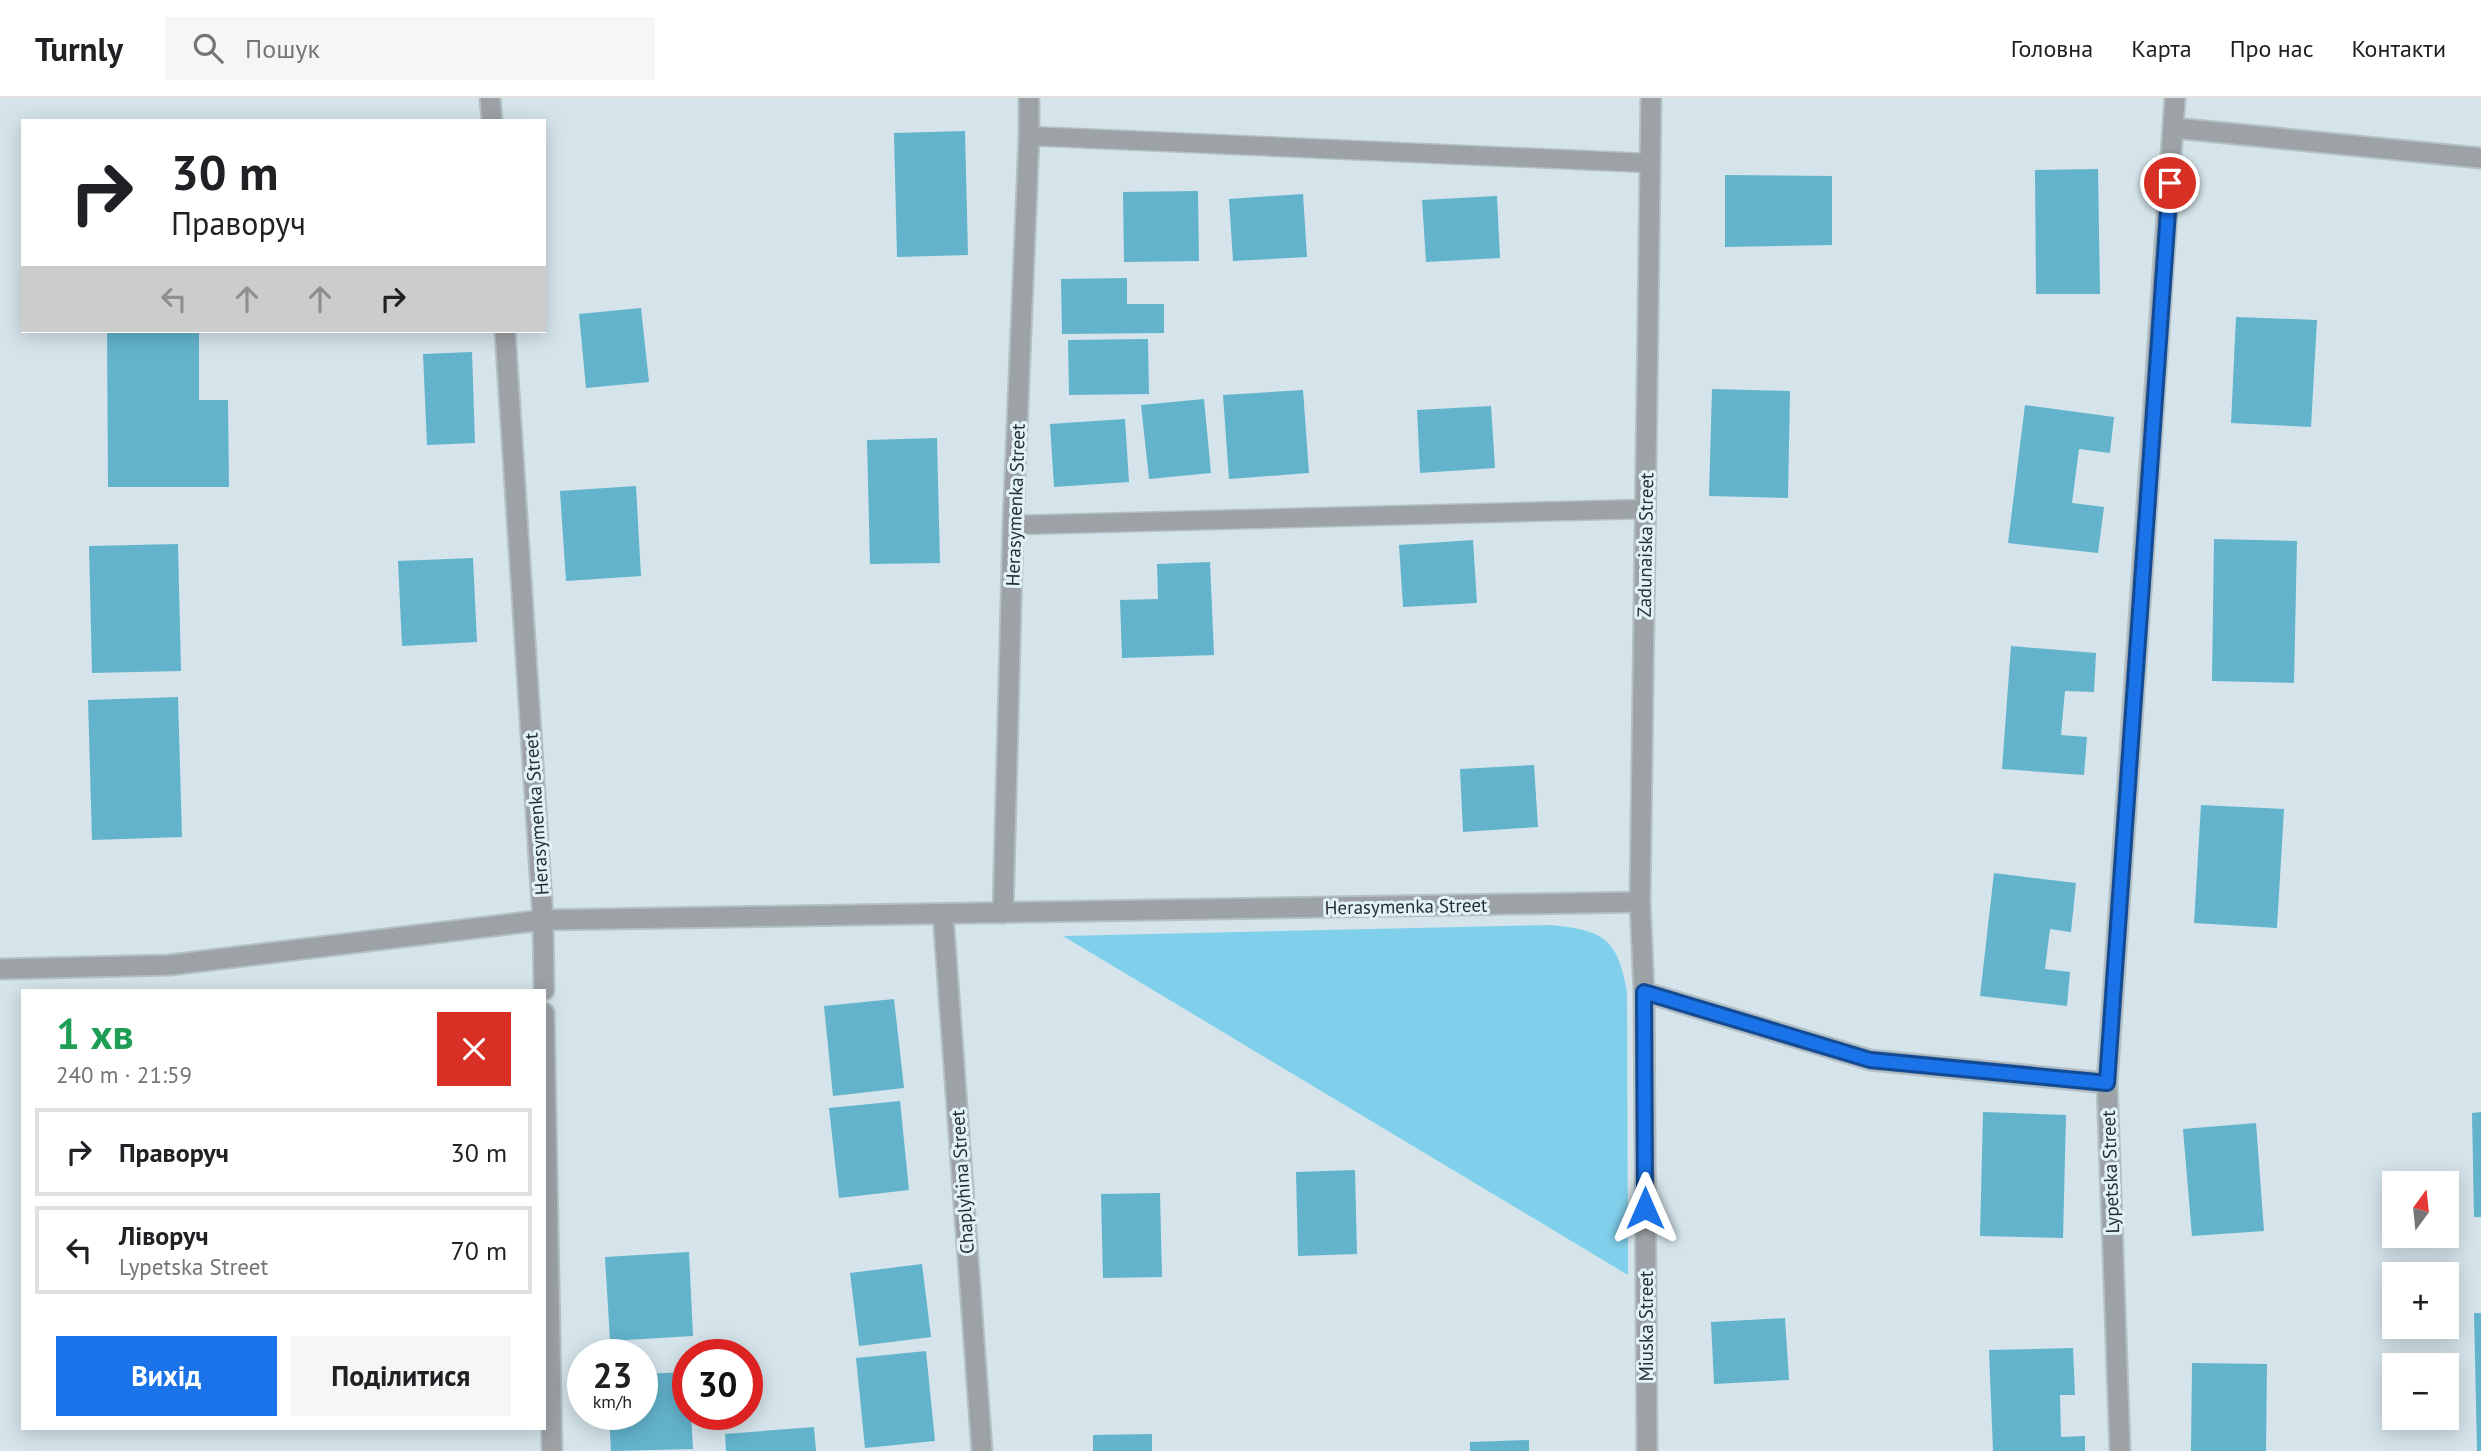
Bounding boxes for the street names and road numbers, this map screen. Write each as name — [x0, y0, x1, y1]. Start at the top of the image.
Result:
street label: Herasymenka Street — [1000, 423, 1030, 587]
street label: Zadunaiska Street — [1632, 472, 1658, 618]
street label: Herasymenka Street — [518, 731, 554, 896]
street label: Herasymenka Street — [1324, 893, 1488, 919]
street label: Chaplyhina Street — [945, 1109, 979, 1255]
street label: Lypetska Street — [2096, 1109, 2124, 1234]
street label: Miuska Street — [1634, 1270, 1658, 1381]

